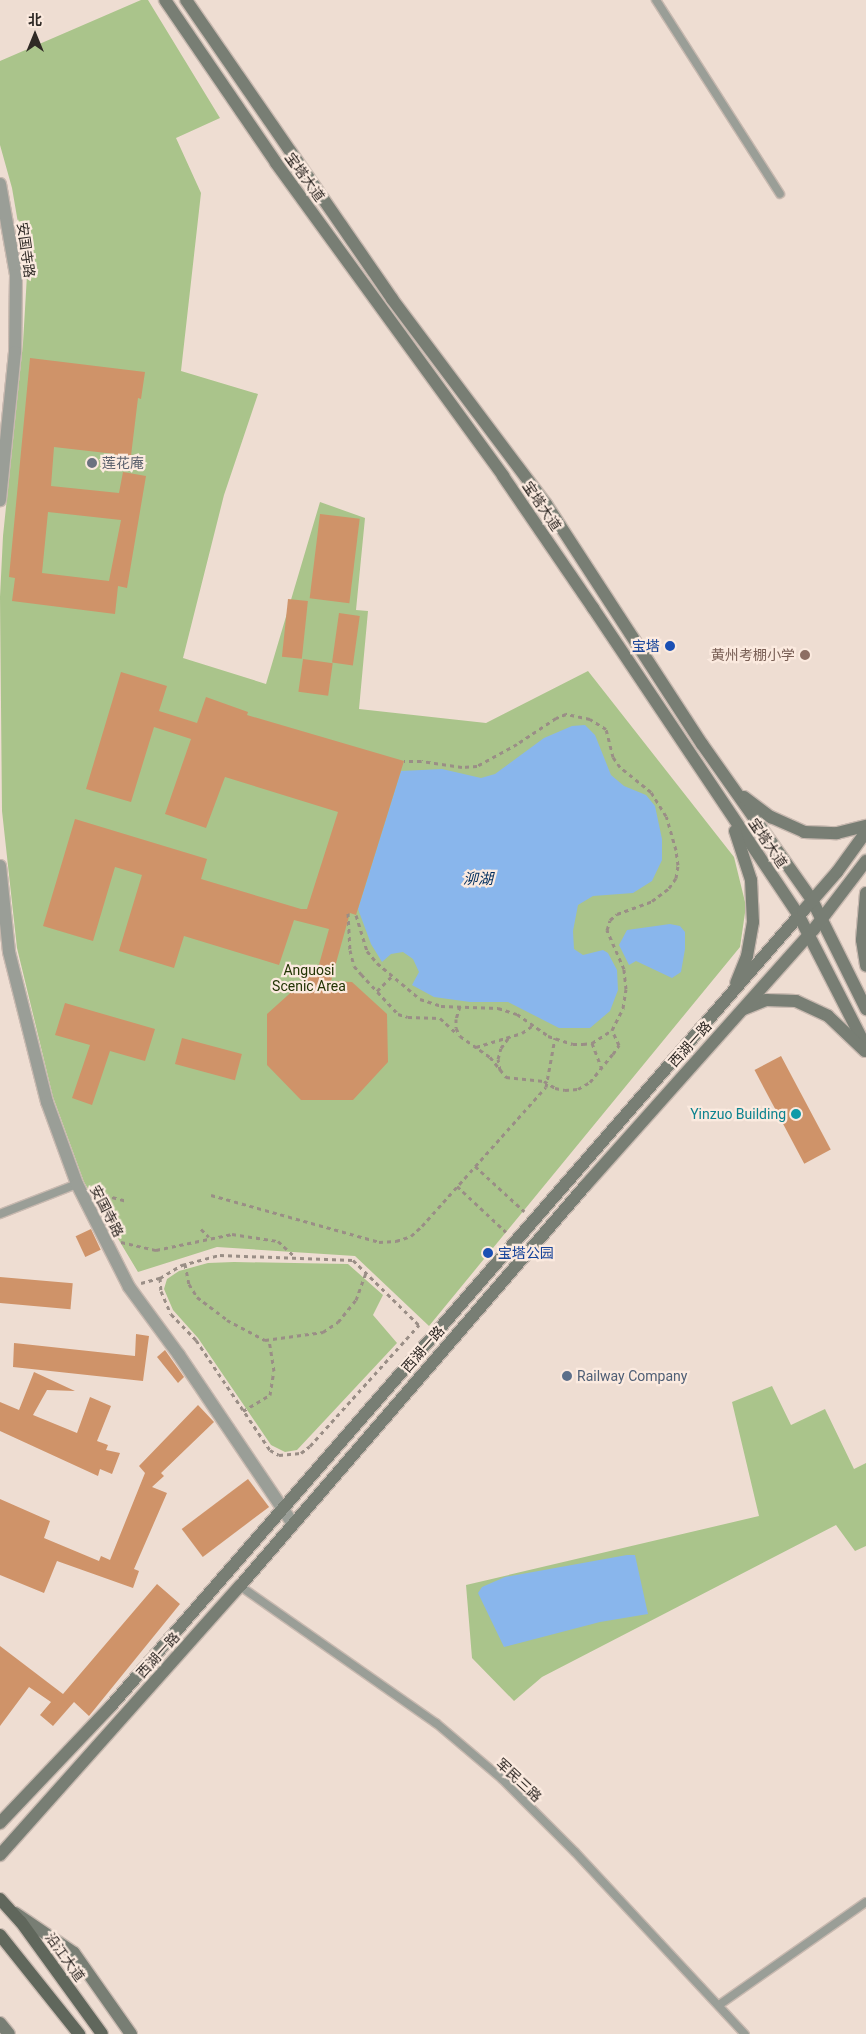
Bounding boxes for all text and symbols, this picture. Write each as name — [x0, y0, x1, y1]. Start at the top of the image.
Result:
north arrow — [10, 10, 60, 60]
text: 北 — [28, 12, 42, 28]
street label: 宝塔大道 — [282, 149, 328, 205]
street label: 安国寺路 — [14, 221, 38, 279]
place label: 莲花庵 — [102, 455, 144, 471]
marker: 莲花庵 — [86, 457, 98, 469]
street label: 宝塔大道 — [519, 478, 565, 534]
place label: 宝塔 — [632, 638, 660, 654]
marker: 宝塔 — [664, 640, 676, 652]
place label: 黄州考棚小学 — [711, 647, 795, 663]
marker: 黄州考棚小学 — [799, 649, 811, 661]
street label: 宝塔大道 — [745, 815, 791, 871]
water label: 泖湖 — [463, 871, 493, 889]
park label: Anguosi Scenic Area — [272, 962, 346, 994]
street label: 西湖一路 — [665, 1018, 715, 1070]
place label: Yinzuo Building — [690, 1106, 786, 1122]
marker: Yinzuo Building — [790, 1108, 802, 1120]
street label: 安国寺路 — [87, 1182, 127, 1240]
place label: 宝塔公园 — [498, 1245, 554, 1261]
marker: 宝塔公园 — [482, 1247, 494, 1259]
street label: 西湖一路 — [398, 1322, 448, 1376]
place label: Railway Company — [577, 1368, 687, 1384]
marker: Railway Company — [561, 1370, 573, 1382]
street label: 西湖一路 — [133, 1629, 183, 1681]
street label: 军民三路 — [493, 1755, 545, 1805]
street label: 沿江大道 — [42, 1929, 88, 1985]

